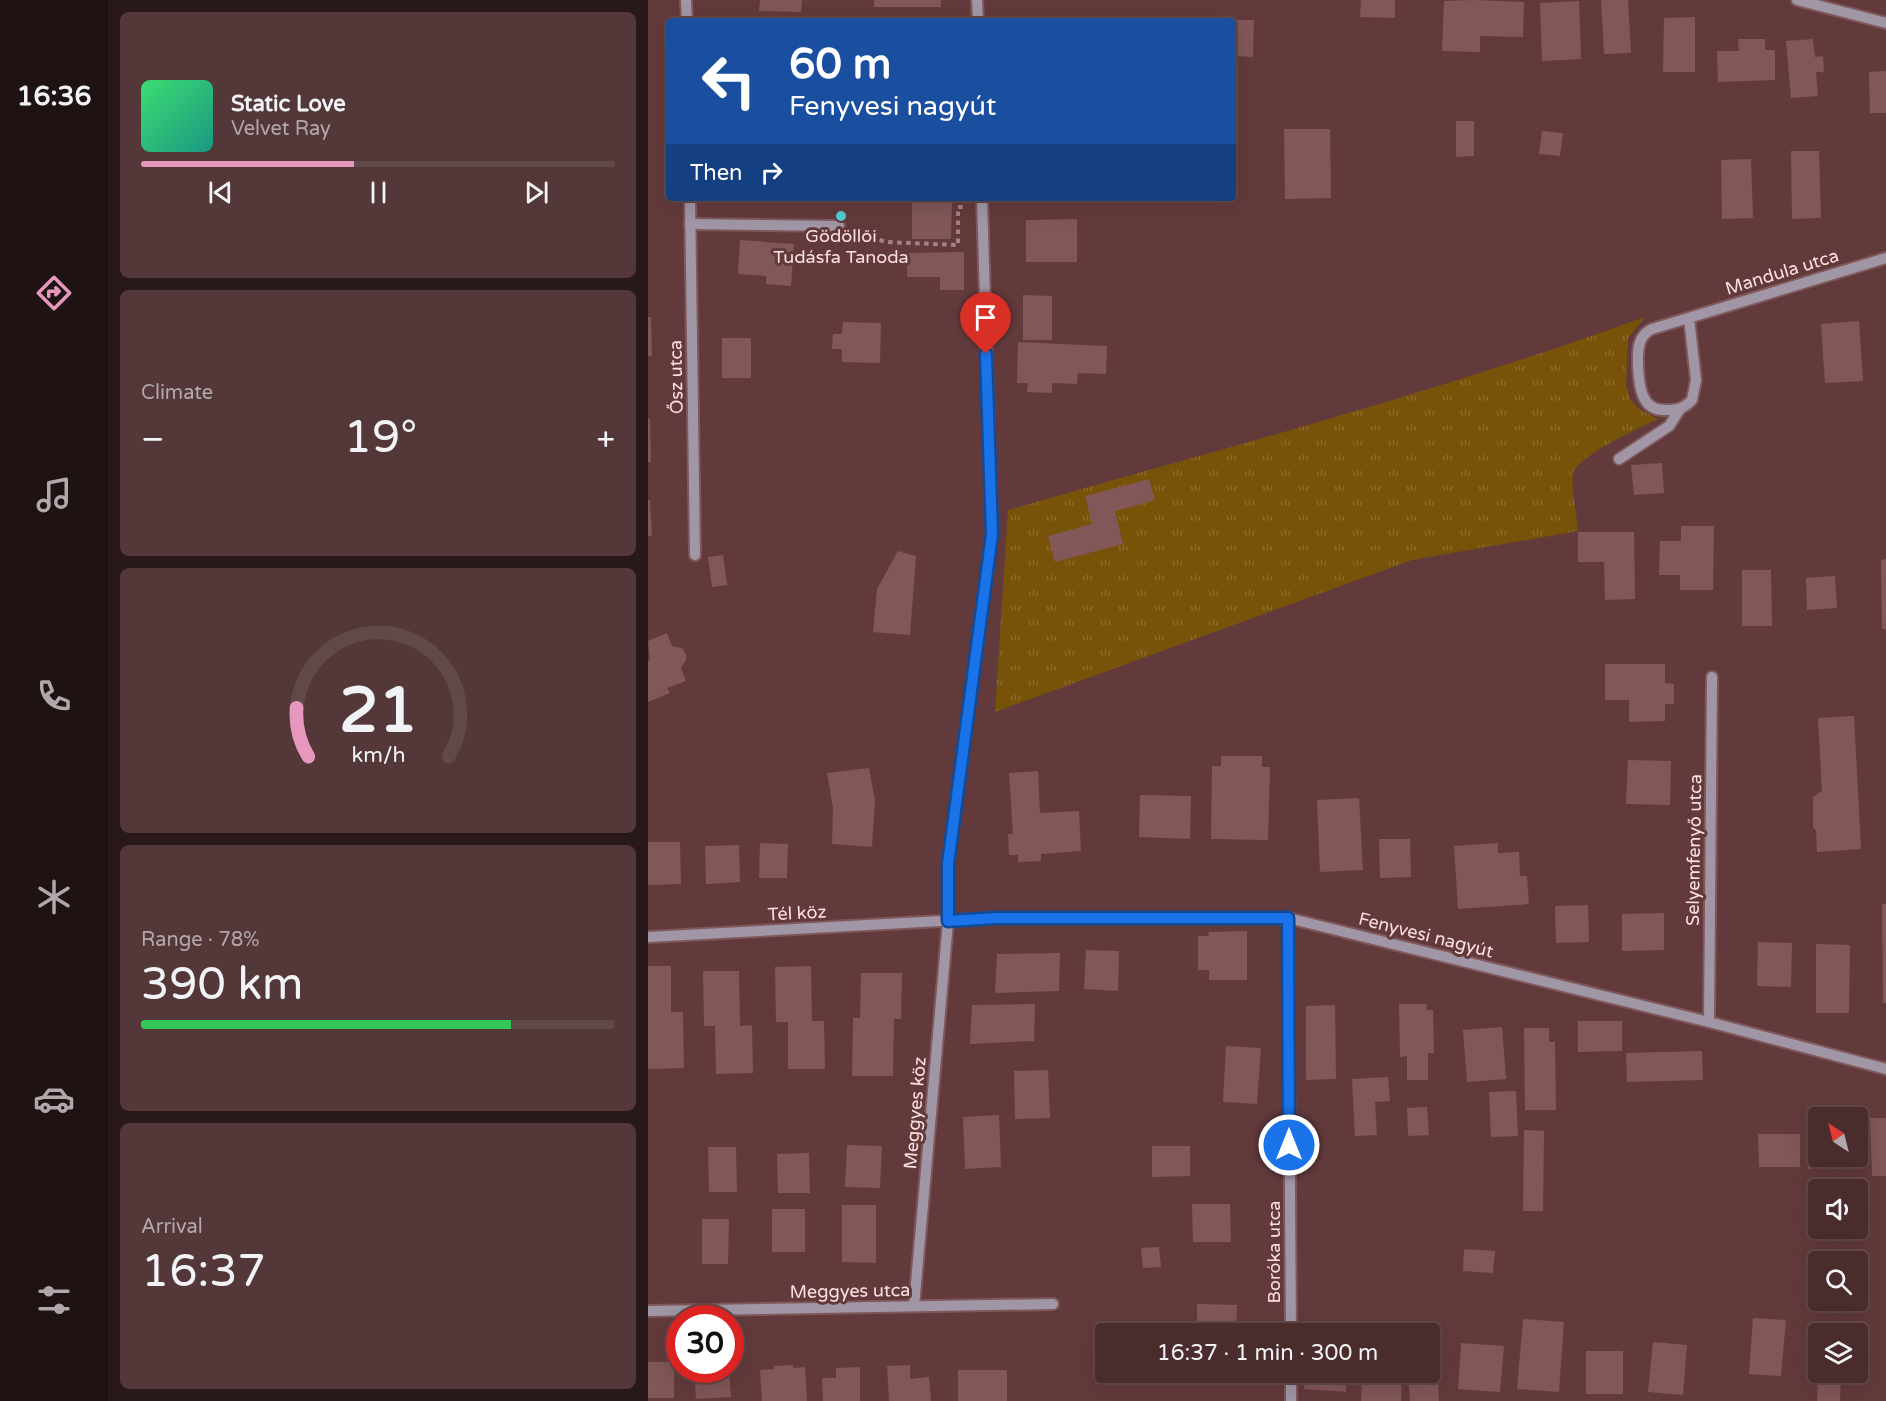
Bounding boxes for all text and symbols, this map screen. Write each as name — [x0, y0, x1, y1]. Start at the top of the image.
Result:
text: 60 m — [789, 39, 891, 90]
icon: left — [690, 42, 768, 120]
text: 16:36 — [17, 80, 91, 113]
text: Fenyvesi nagyút — [789, 90, 996, 123]
text: Static Love — [231, 91, 346, 117]
text: Velvet Ray — [231, 117, 331, 141]
icon: right — [755, 156, 788, 189]
text: Then — [690, 160, 743, 186]
icon: previous — [204, 176, 237, 209]
icon: pause — [362, 176, 395, 209]
icon: next — [520, 176, 553, 209]
marker: Gödöllői Tudásfa Tanoda — [834, 209, 848, 223]
place label: Gödöllői Tudásfa Tanoda — [773, 225, 909, 268]
street label: Mandula utca — [1723, 244, 1841, 300]
icon: directions — [33, 272, 75, 314]
pin — [960, 292, 1011, 354]
icon: arrive — [969, 301, 1002, 334]
street label: Ősz utca — [664, 340, 688, 414]
text: Climate — [141, 381, 213, 405]
text: 19° — [344, 411, 417, 465]
text: − — [141, 420, 165, 459]
text: + — [596, 420, 615, 459]
icon: music — [33, 474, 75, 516]
icon: phone — [33, 675, 75, 717]
text: 21 — [339, 675, 417, 750]
text: km/h — [351, 743, 405, 769]
street label: Selyemfenyő utca — [1682, 774, 1706, 926]
icon: climate — [33, 876, 75, 918]
street label: Tél köz — [767, 900, 827, 926]
street label: Fenyvesi nagyút — [1356, 908, 1496, 962]
text: Range · 78% — [141, 928, 260, 952]
text: 390 km — [141, 958, 303, 1012]
street label: Meggyes köz — [899, 1056, 931, 1170]
icon: car — [33, 1078, 75, 1120]
north arrow — [1808, 1107, 1868, 1167]
map controls — [1808, 1107, 1868, 1383]
position arrow — [1257, 1113, 1321, 1177]
button: sound — [1808, 1179, 1868, 1239]
street label: Boróka utca — [1263, 1201, 1285, 1303]
text: Arrival — [141, 1215, 203, 1239]
text: 16:37 — [141, 1245, 266, 1299]
button: search — [1808, 1251, 1868, 1311]
icon: filters — [33, 1279, 75, 1321]
street label: Meggyes utca — [790, 1279, 910, 1303]
speed limit sign: 30 — [666, 1305, 744, 1383]
button: layers — [1808, 1323, 1868, 1383]
text: 16:37 · 1 min · 300 m — [1157, 1340, 1378, 1366]

